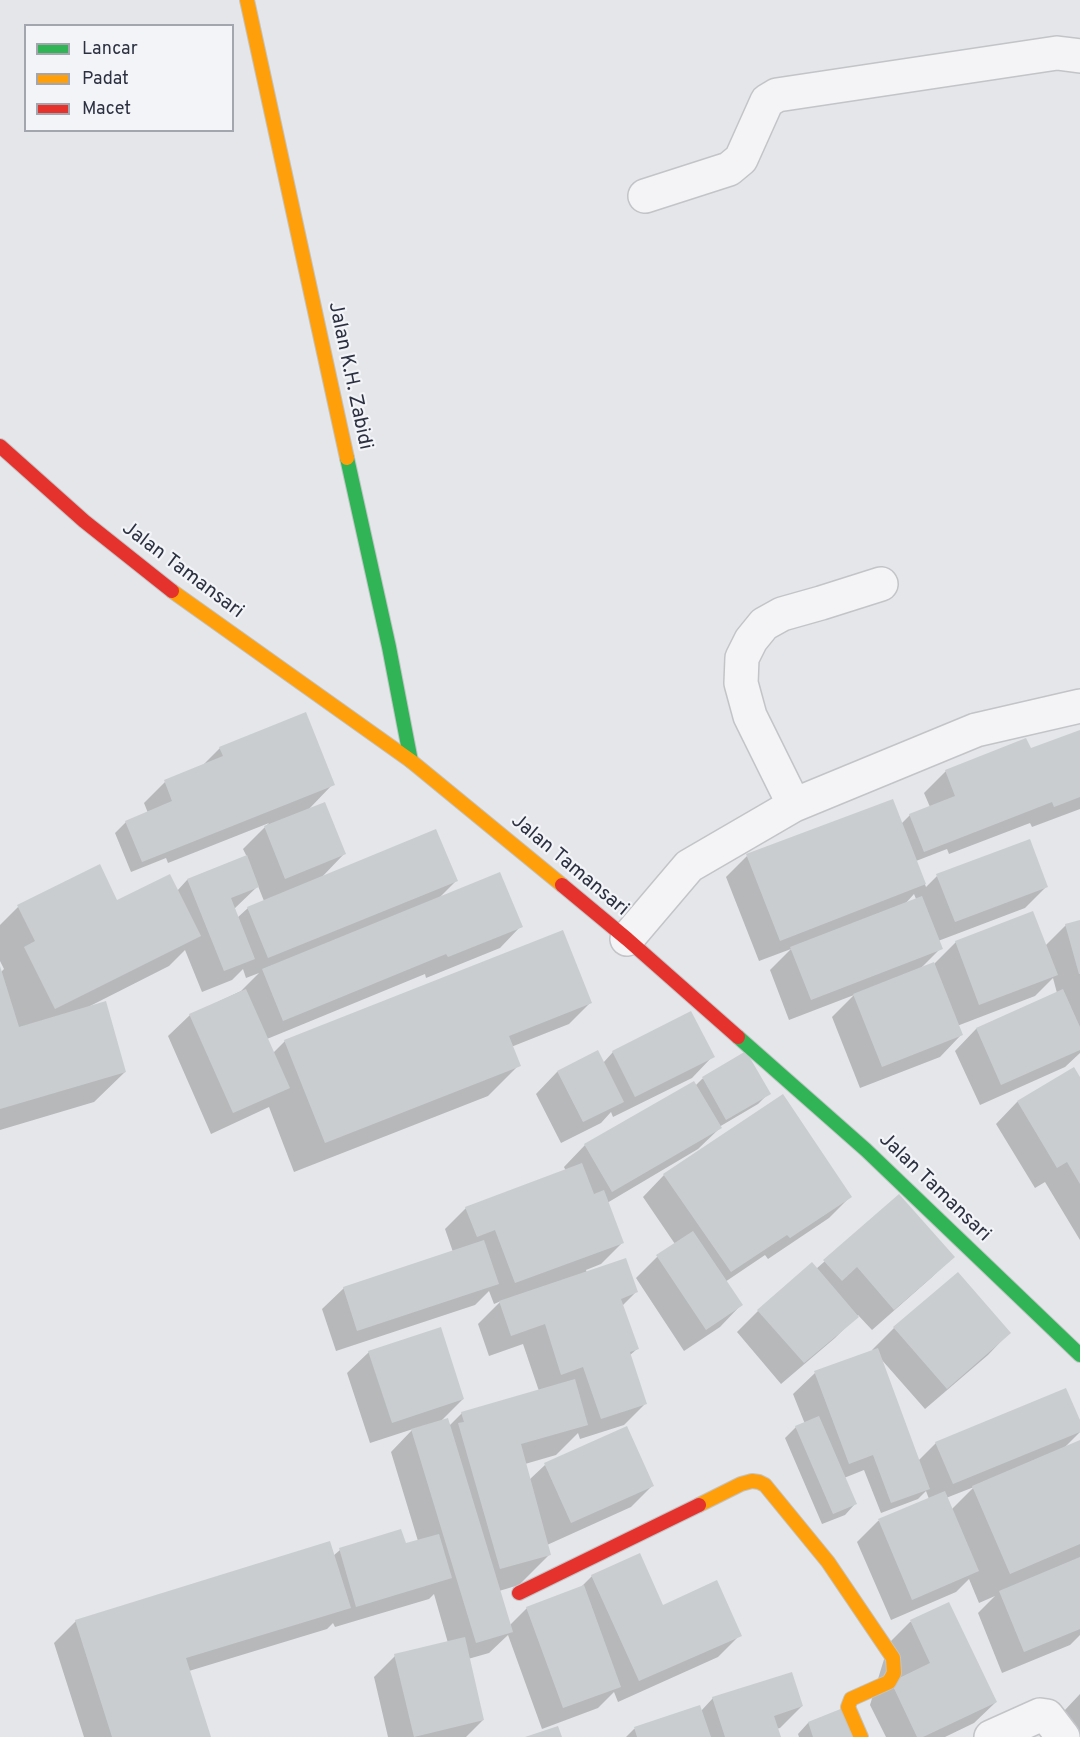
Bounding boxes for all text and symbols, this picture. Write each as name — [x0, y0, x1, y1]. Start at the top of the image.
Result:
legend — [24, 24, 234, 132]
text: Lancar — [82, 38, 138, 61]
text: Padat — [82, 68, 129, 91]
text: Macet — [82, 98, 131, 121]
street label: Jalan K.H. Zabidi — [322, 300, 376, 452]
street label: Jalan Tamansari — [116, 517, 248, 625]
street label: Jalan Tamansari — [505, 810, 633, 922]
street label: Jalan Tamansari — [873, 1129, 995, 1247]

